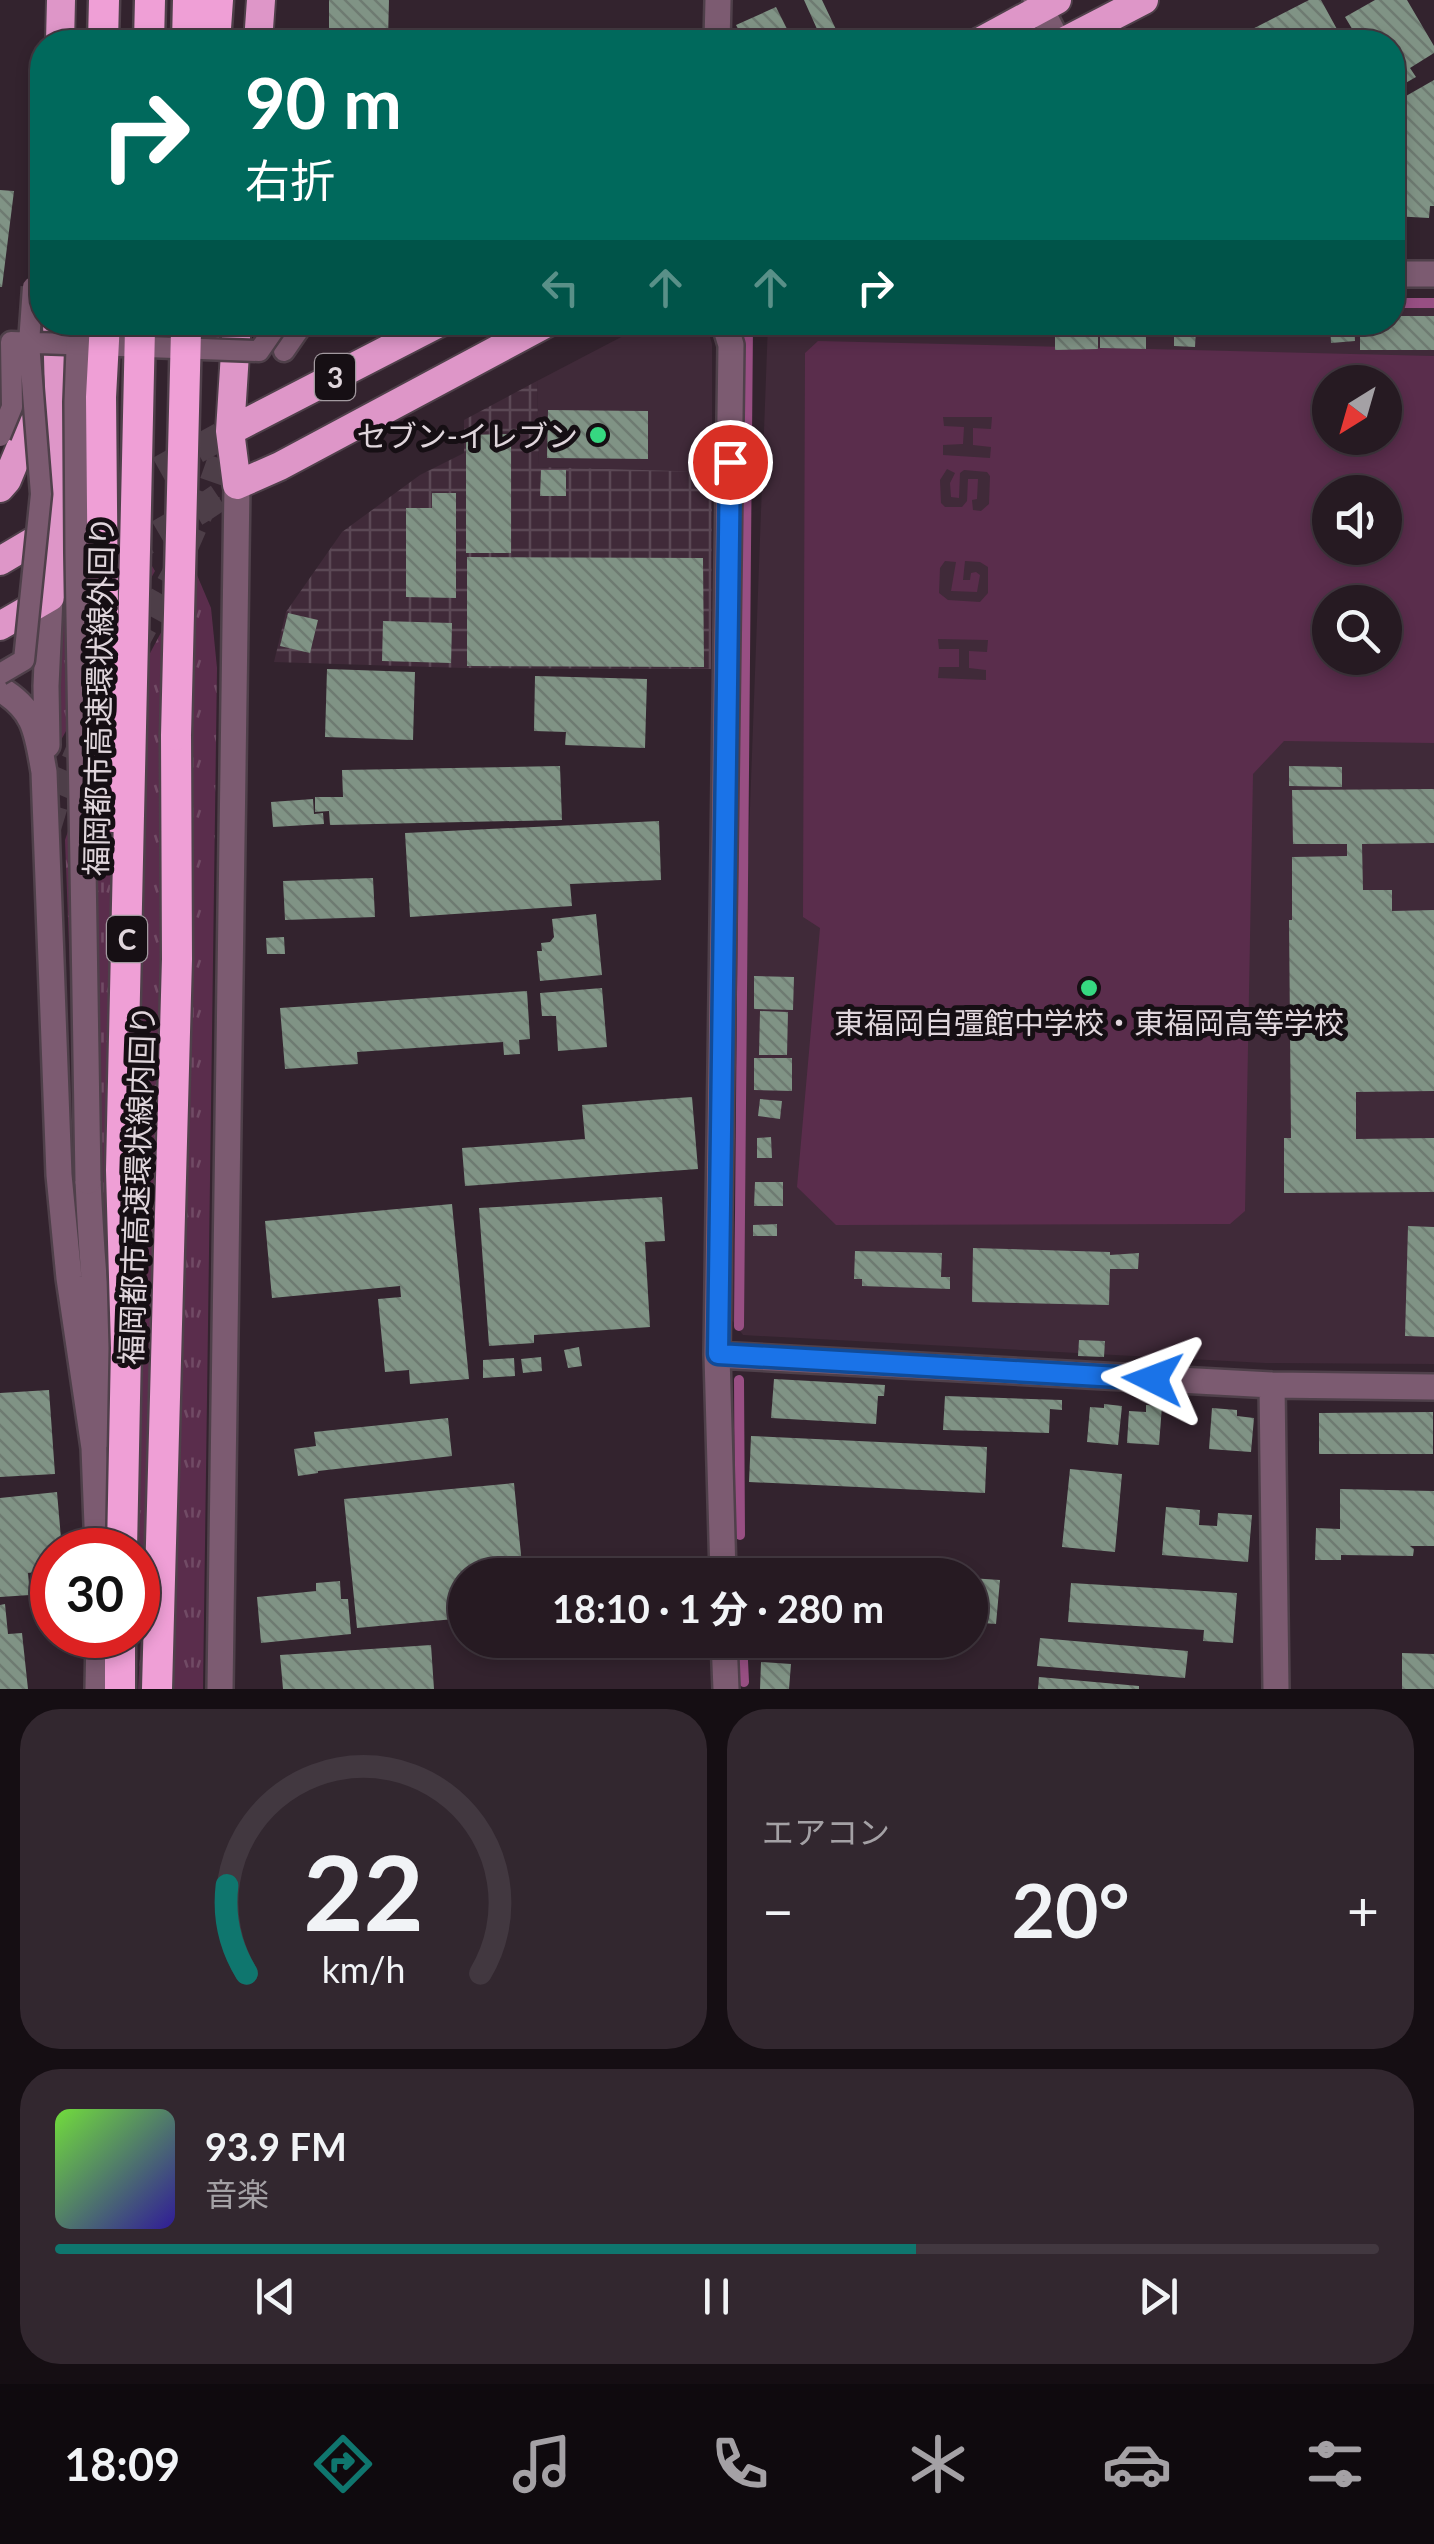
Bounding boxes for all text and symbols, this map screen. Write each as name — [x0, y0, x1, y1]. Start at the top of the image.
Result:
text: 90 m — [245, 60, 402, 144]
icon: right — [80, 70, 210, 200]
text: 右折 — [245, 153, 335, 207]
icon: left — [533, 260, 588, 315]
icon: ahead — [638, 260, 693, 315]
icon: ahead — [743, 260, 798, 315]
icon: right — [848, 260, 903, 315]
road number: 3 — [315, 354, 355, 400]
north arrow — [1312, 365, 1402, 455]
map controls — [1312, 365, 1402, 675]
place label: セブン-イレブン — [357, 417, 578, 453]
pin — [688, 420, 773, 505]
marker: セブン-イレブン — [587, 424, 609, 446]
icon: arrive — [703, 435, 758, 490]
button: sound — [1312, 475, 1402, 565]
street label: 福岡都市高速環状線外回り — [77, 516, 119, 876]
button: search — [1312, 585, 1402, 675]
road number: C — [107, 916, 147, 962]
marker: 東福岡自彊館中学校・東福岡高等学校 — [1078, 977, 1100, 999]
street label: 福岡都市高速環状線内回り — [112, 1004, 160, 1366]
place label: 東福岡自彊館中学校・東福岡高等学校 — [834, 1004, 1344, 1040]
position arrow — [1101, 1327, 1205, 1431]
speed limit sign: 30 — [30, 1528, 160, 1658]
text: 18:10 · 1 分 · 280 m — [552, 1585, 884, 1631]
text: エアコン — [762, 1812, 890, 1851]
text: 22 — [303, 1828, 424, 1953]
text: 20° — [1011, 1864, 1130, 1954]
text: − — [762, 1877, 794, 1943]
text: + — [1347, 1877, 1379, 1943]
text: km/h — [322, 1948, 405, 1991]
text: 93.9 FM — [205, 2123, 347, 2169]
text: 音楽 — [205, 2174, 269, 2213]
icon: previous — [248, 2269, 303, 2324]
icon: pause — [689, 2269, 744, 2324]
icon: next — [1131, 2269, 1186, 2324]
icon: directions — [308, 2429, 378, 2499]
icon: music — [507, 2429, 577, 2499]
icon: phone — [705, 2429, 775, 2499]
icon: climate — [903, 2429, 973, 2499]
icon: car — [1102, 2429, 1172, 2499]
icon: filters — [1300, 2429, 1370, 2499]
text: 18:09 — [64, 2437, 180, 2491]

